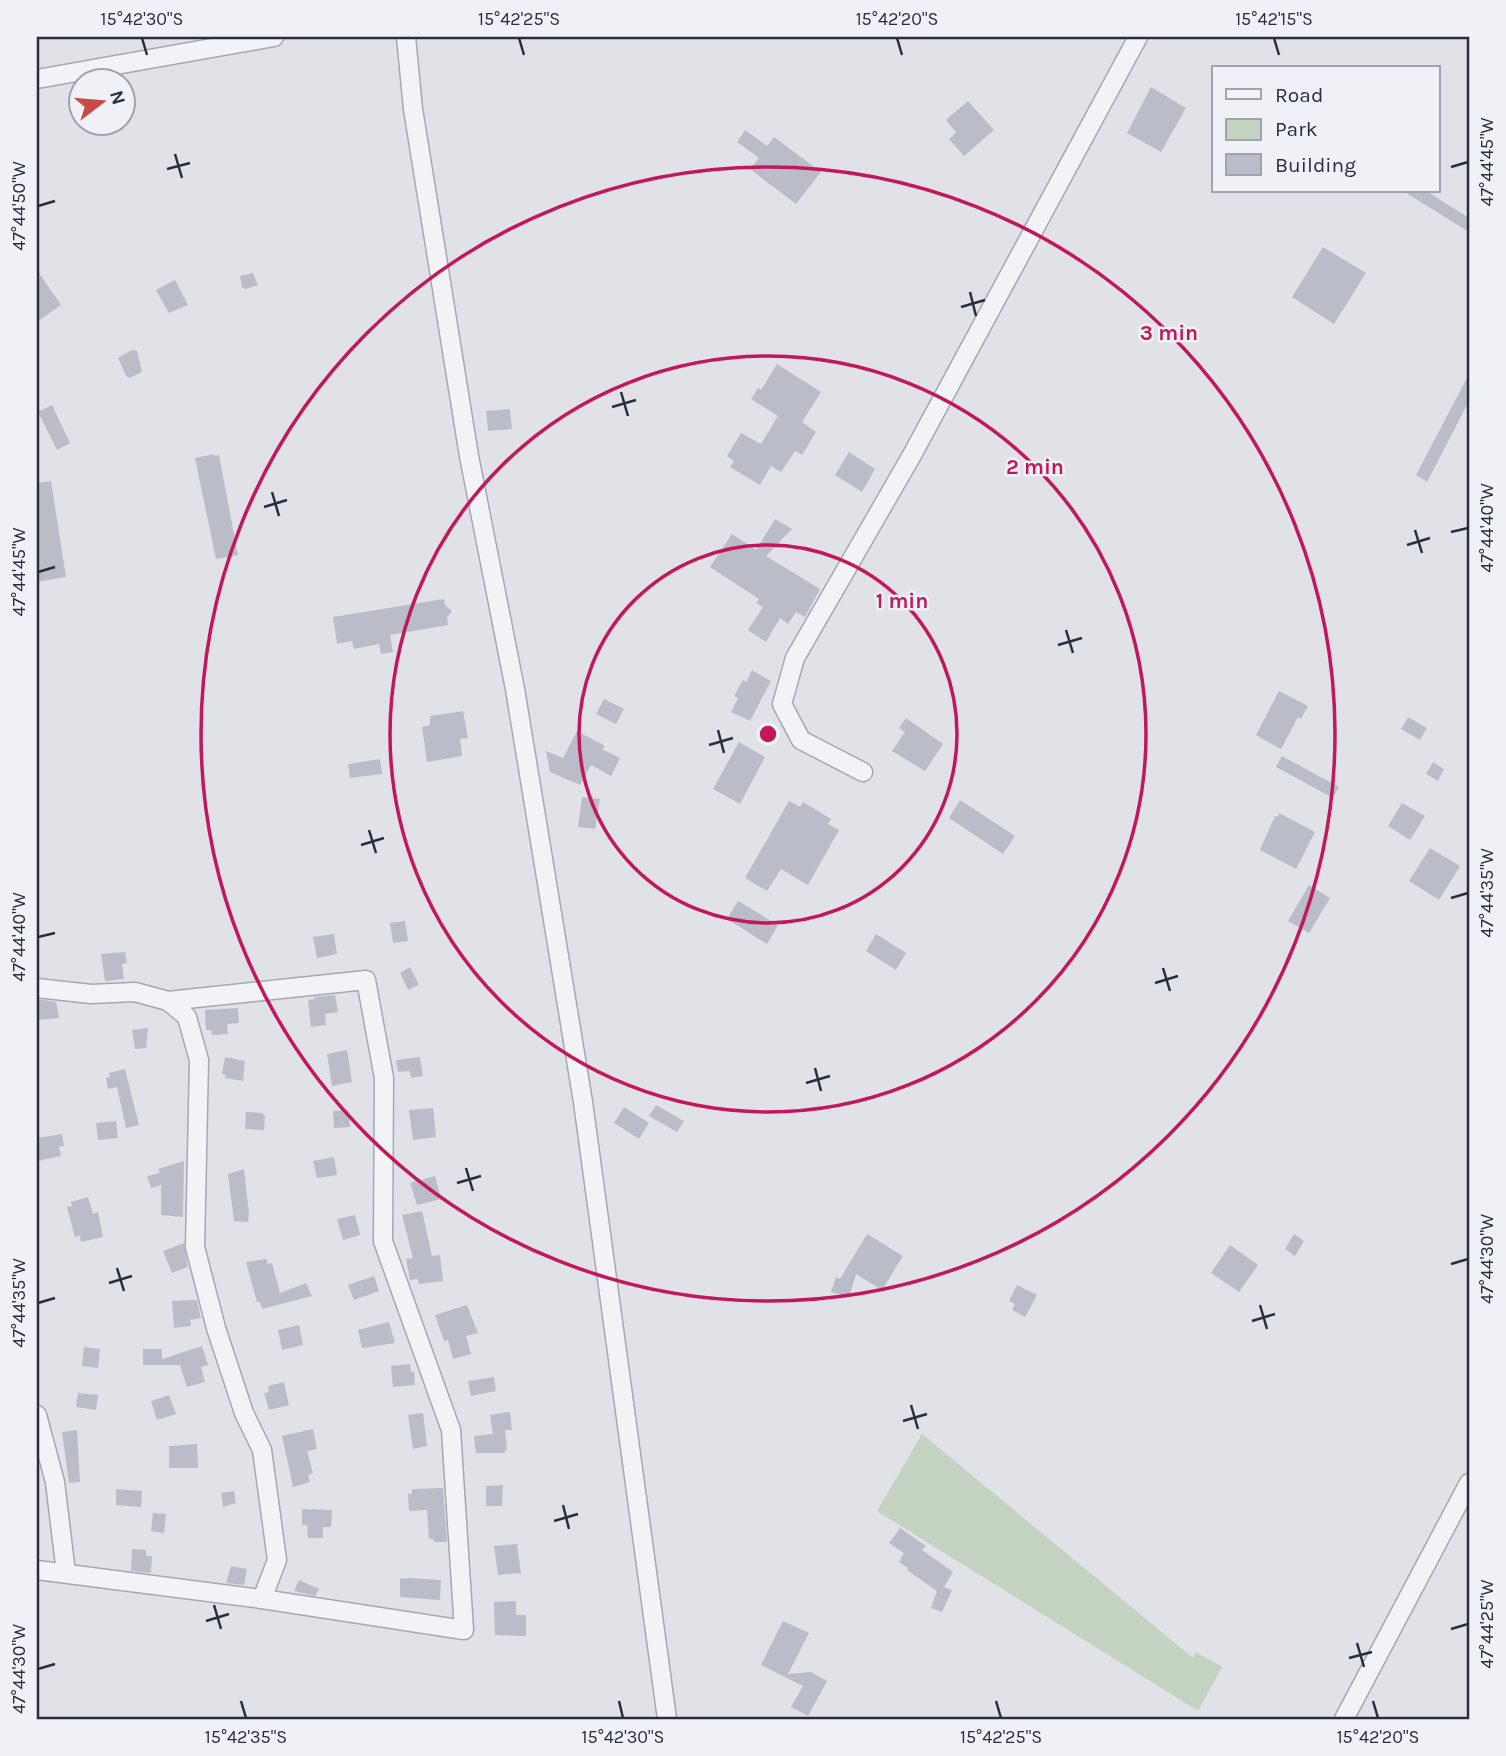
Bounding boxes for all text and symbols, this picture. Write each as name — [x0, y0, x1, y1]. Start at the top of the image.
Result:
text: 15°42'30"S — [101, 8, 183, 30]
text: 15°42'25"S — [478, 8, 560, 30]
text: 15°42'20"S — [856, 8, 938, 30]
text: 15°42'15"S — [1235, 8, 1313, 30]
north arrow — [66, 66, 136, 136]
legend — [1212, 66, 1440, 192]
text: Road — [1275, 83, 1323, 107]
text: N — [105, 88, 130, 107]
text: Park — [1275, 117, 1318, 141]
text: 47°44'45"W — [1476, 118, 1498, 206]
text: Building — [1275, 153, 1356, 177]
text: 47°44'50"W — [8, 161, 30, 251]
text: 3 min — [1140, 321, 1198, 345]
text: 2 min — [1006, 455, 1064, 479]
text: 47°44'40"W — [1476, 483, 1498, 573]
text: 47°44'45"W — [8, 528, 30, 616]
text: 1 min — [876, 589, 928, 613]
centre of rings — [756, 722, 780, 746]
text: 47°44'35"W — [1476, 848, 1498, 938]
text: 47°44'40"W — [8, 892, 30, 982]
text: 47°44'30"W — [1476, 1214, 1498, 1304]
text: 47°44'35"W — [8, 1258, 30, 1348]
text: 47°44'25"W — [1476, 1579, 1498, 1669]
text: 47°44'30"W — [8, 1624, 30, 1714]
text: 15°42'35"S — [205, 1726, 287, 1748]
text: 15°42'30"S — [582, 1726, 664, 1748]
text: 15°42'25"S — [960, 1726, 1042, 1748]
text: 15°42'20"S — [1337, 1726, 1419, 1748]

